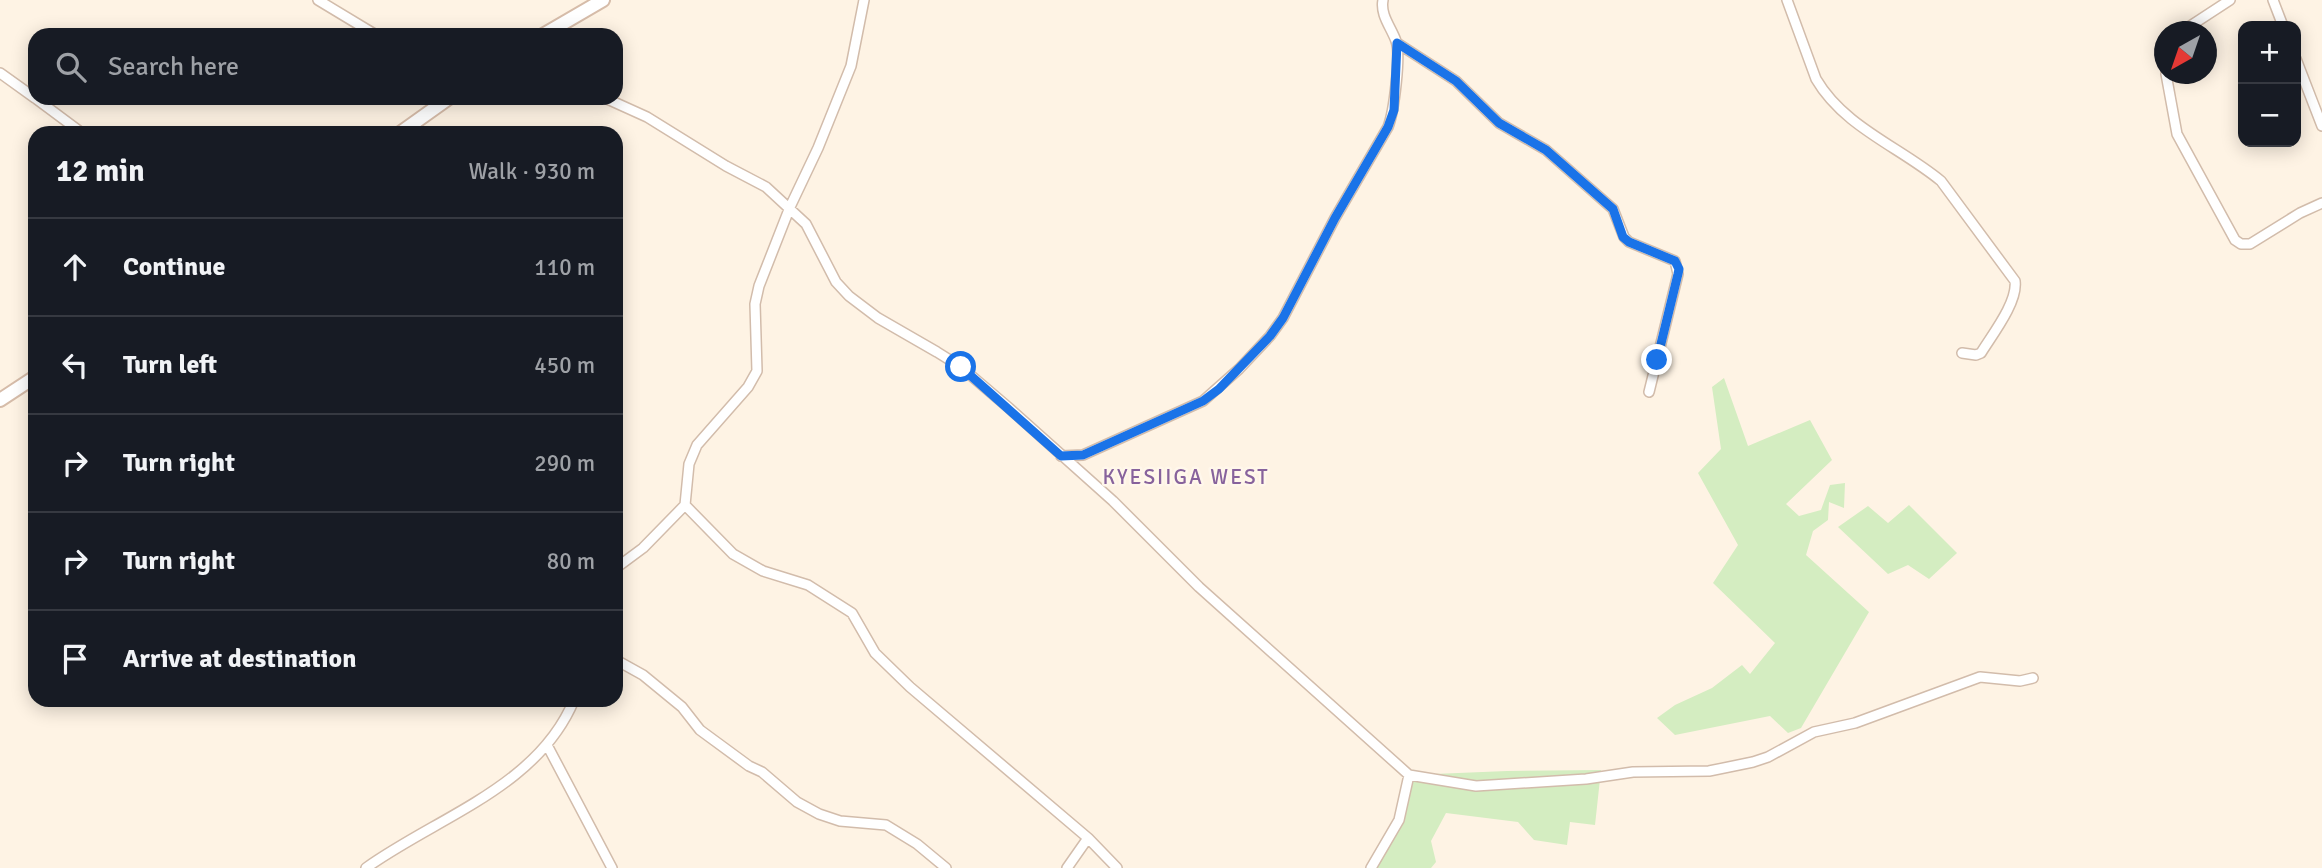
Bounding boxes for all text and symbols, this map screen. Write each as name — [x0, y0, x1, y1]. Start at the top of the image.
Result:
north arrow — [2154, 21, 2217, 84]
map controls — [2238, 21, 2301, 147]
button: + — [2238, 21, 2301, 84]
search box — [28, 28, 623, 105]
icon: search — [52, 48, 90, 86]
text: Search here — [108, 51, 239, 83]
button: − — [2238, 84, 2301, 147]
text: 12 min — [56, 153, 145, 190]
text: Walk · 930 m — [469, 157, 595, 186]
icon: ahead — [56, 248, 94, 286]
text: Continue — [123, 251, 225, 283]
text: 110 m — [534, 253, 595, 282]
route end — [1641, 344, 1672, 375]
icon: left — [56, 346, 94, 384]
text: Turn left — [123, 349, 217, 381]
text: 450 m — [534, 351, 595, 380]
route start — [945, 351, 976, 382]
icon: right — [56, 444, 94, 482]
text: Turn right — [123, 447, 235, 479]
text: 290 m — [534, 449, 595, 478]
district label: KYESIIGA WEST — [1102, 464, 1270, 490]
icon: right — [56, 542, 94, 580]
text: Turn right — [123, 545, 235, 577]
text: 80 m — [547, 547, 595, 576]
icon: arrive — [56, 640, 94, 678]
text: Arrive at destination — [123, 643, 356, 675]

